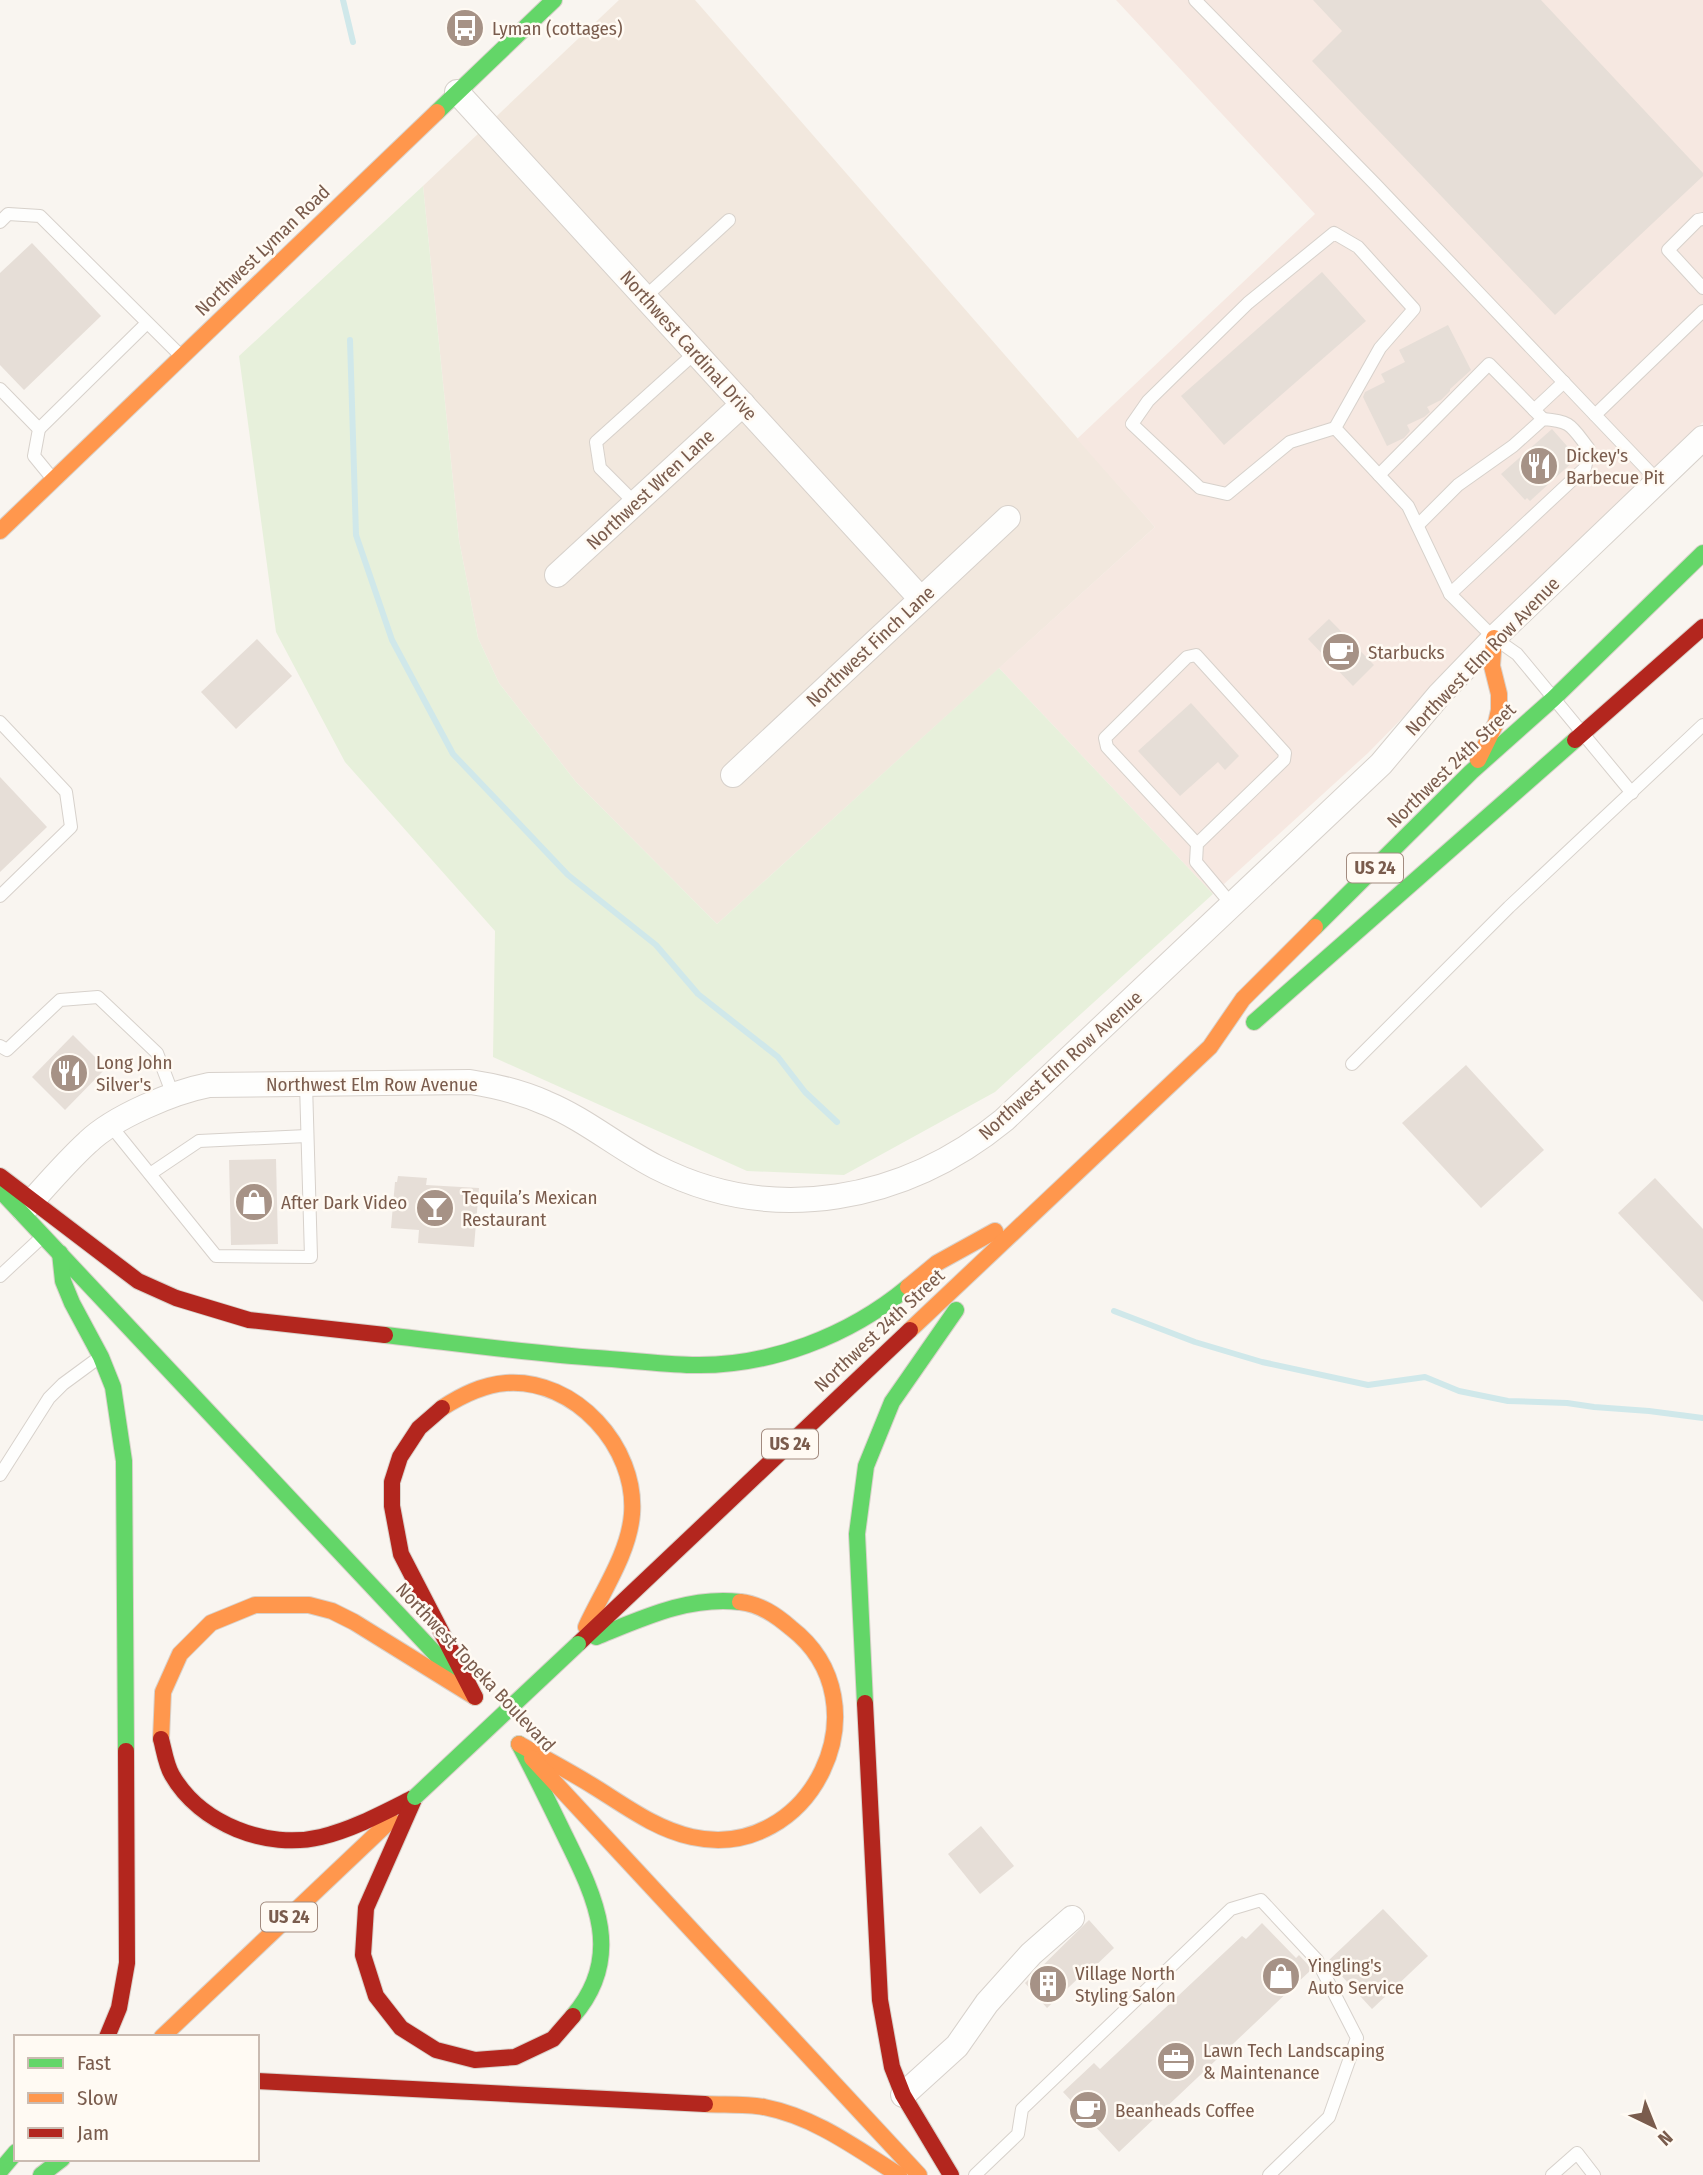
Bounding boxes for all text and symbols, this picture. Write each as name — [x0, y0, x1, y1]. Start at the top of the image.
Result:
bus stop icon: Lyman (cottages) — [444, 7, 486, 49]
place label: Lyman (cottages) — [492, 17, 623, 40]
street label: Northwest Lyman Road — [190, 180, 335, 321]
street label: Northwest Cardinal Drive — [615, 266, 762, 425]
street label: Northwest Wren Lane — [582, 424, 719, 554]
place label: Dickey's Barbecue Pit — [1566, 444, 1665, 489]
restaurant icon: Dickey's Barbecue Pit — [1518, 445, 1560, 487]
street label: Northwest Elm Row Avenue — [1400, 572, 1564, 741]
street label: Northwest Finch Lane — [801, 581, 939, 712]
cafe icon: Starbucks — [1320, 631, 1362, 673]
place label: Starbucks — [1368, 641, 1445, 664]
street label: Northwest 24th Street — [1382, 698, 1521, 833]
road number: US 24 — [1347, 854, 1403, 882]
street label: Northwest Elm Row Avenue — [974, 986, 1147, 1145]
place label: Long John Silver's — [96, 1051, 173, 1096]
restaurant icon: Long John Silver's — [48, 1052, 90, 1094]
street label: Northwest Elm Row Avenue — [266, 1073, 478, 1096]
shop icon: After Dark Video — [233, 1181, 275, 1223]
place label: Tequila’s Mexican Restaurant — [462, 1186, 598, 1231]
bar icon: Tequila’s Mexican Restaurant — [414, 1187, 456, 1229]
place label: After Dark Video — [281, 1191, 407, 1214]
street label: Northwest 24th Street — [809, 1264, 950, 1397]
road number: US 24 — [762, 1429, 818, 1458]
street label: Northwest Topeka Boulevard — [391, 1578, 560, 1757]
road number: US 24 — [261, 1902, 317, 1931]
place label: Yingling's Auto Service — [1308, 1954, 1404, 1999]
shop icon: Yingling's Auto Service — [1260, 1955, 1302, 1997]
place label: Village North Styling Salon — [1075, 1962, 1176, 2007]
building icon: Village North Styling Salon — [1027, 1963, 1069, 2005]
legend — [14, 2035, 259, 2161]
place label: Lawn Tech Landscaping & Maintenance — [1203, 2039, 1384, 2084]
office icon: Lawn Tech Landscaping & Maintenance — [1155, 2040, 1197, 2082]
text: Fast — [77, 2050, 111, 2076]
text: Slow — [77, 2085, 118, 2111]
cafe icon: Beanheads Coffee — [1067, 2089, 1109, 2131]
north arrow — [1619, 2091, 1689, 2161]
place label: Beanheads Coffee — [1115, 2099, 1255, 2122]
text: Jam — [77, 2120, 109, 2146]
text: N — [1653, 2126, 1677, 2150]

